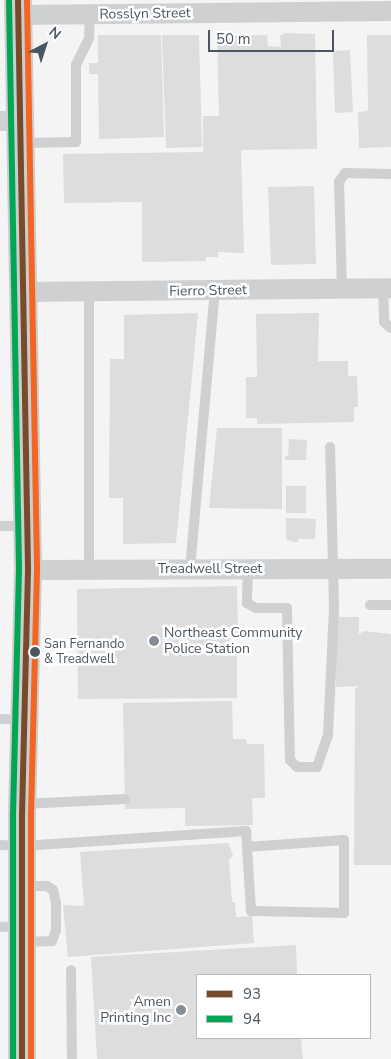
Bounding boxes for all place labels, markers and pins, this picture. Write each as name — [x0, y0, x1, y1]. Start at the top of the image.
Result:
place label: Northeast Community Police Station — [164, 625, 302, 658]
marker: Northeast Community Police Station — [148, 635, 160, 647]
place label: San Fernando & Treadwell — [44, 637, 125, 668]
marker: San Fernando & Treadwell — [30, 647, 40, 657]
place label: Amen Printing Inc — [100, 994, 171, 1026]
marker: Amen Printing Inc — [175, 1004, 187, 1016]

